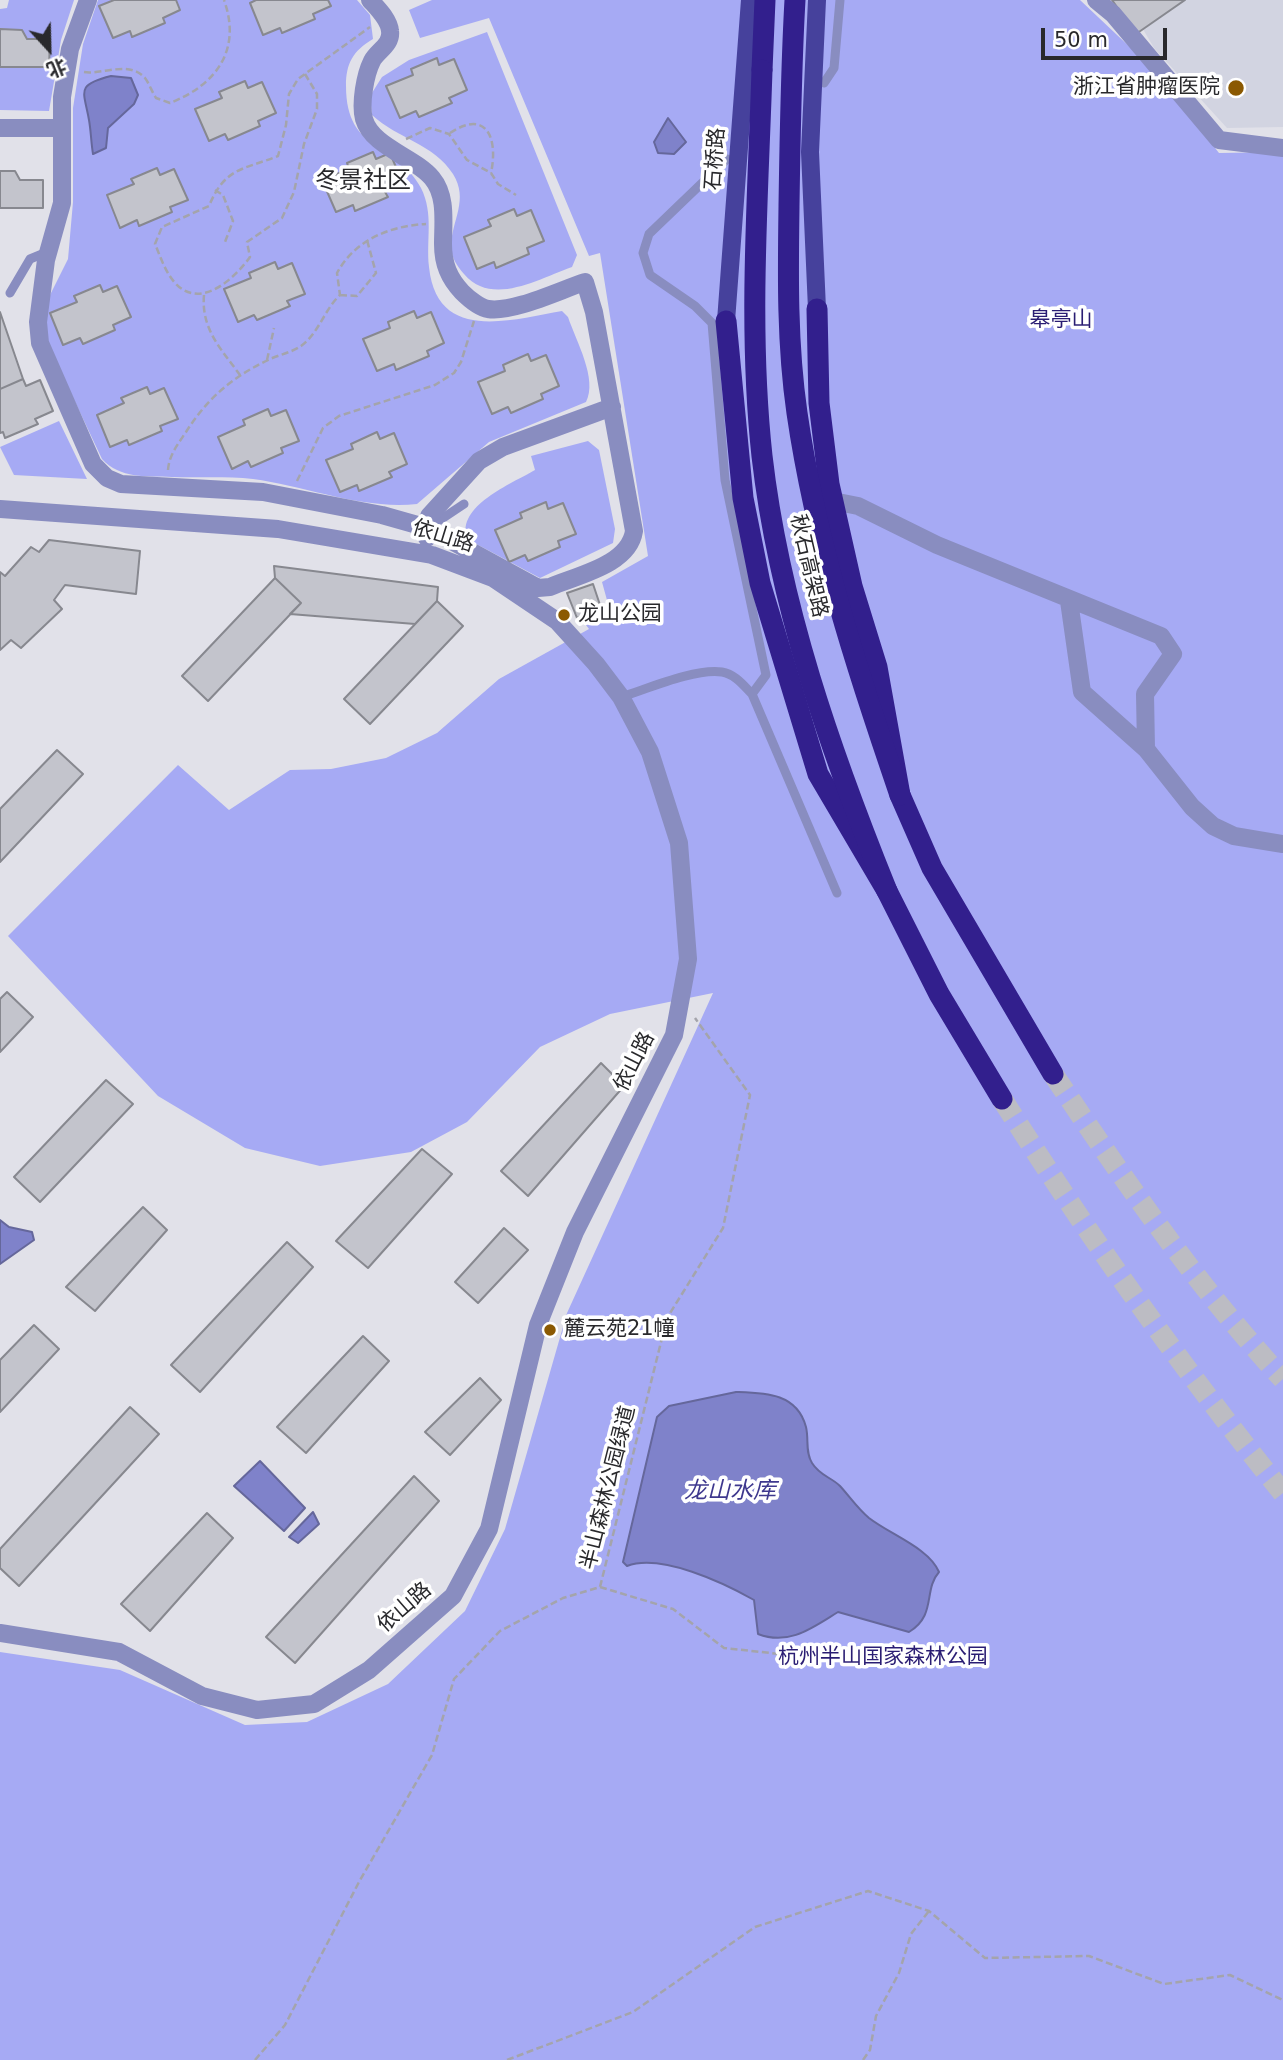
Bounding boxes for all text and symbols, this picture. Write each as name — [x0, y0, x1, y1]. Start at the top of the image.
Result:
north arrow — [14, 14, 84, 84]
scale bar — [1045, 14, 1171, 58]
text: 50 m — [1054, 28, 1108, 52]
text: 北 — [44, 55, 70, 82]
place label: 浙江省肿瘤医院 — [1073, 75, 1220, 101]
marker: 浙江省肿瘤医院 — [1226, 78, 1246, 98]
street label: 石桥路 — [701, 127, 731, 191]
district label: 冬景社区 — [315, 168, 411, 196]
park label: 皋亭山 — [1030, 308, 1092, 334]
street label: 秋石高架路 — [784, 512, 832, 620]
street label: 依山路 — [409, 516, 477, 558]
place label: 龙山公园 — [578, 602, 662, 628]
marker: 龙山公园 — [556, 607, 572, 623]
street label: 依山路 — [609, 1028, 661, 1096]
place label: 麓云苑21幢 — [564, 1317, 675, 1343]
marker: 麓云苑21幢 — [542, 1322, 558, 1338]
street label: 半山森林公园绿道 — [576, 1403, 642, 1573]
water label: 龙山水库 — [684, 1478, 776, 1506]
street label: 依山路 — [373, 1578, 437, 1638]
park label: 杭州半山国家森林公园 — [778, 1645, 988, 1671]

